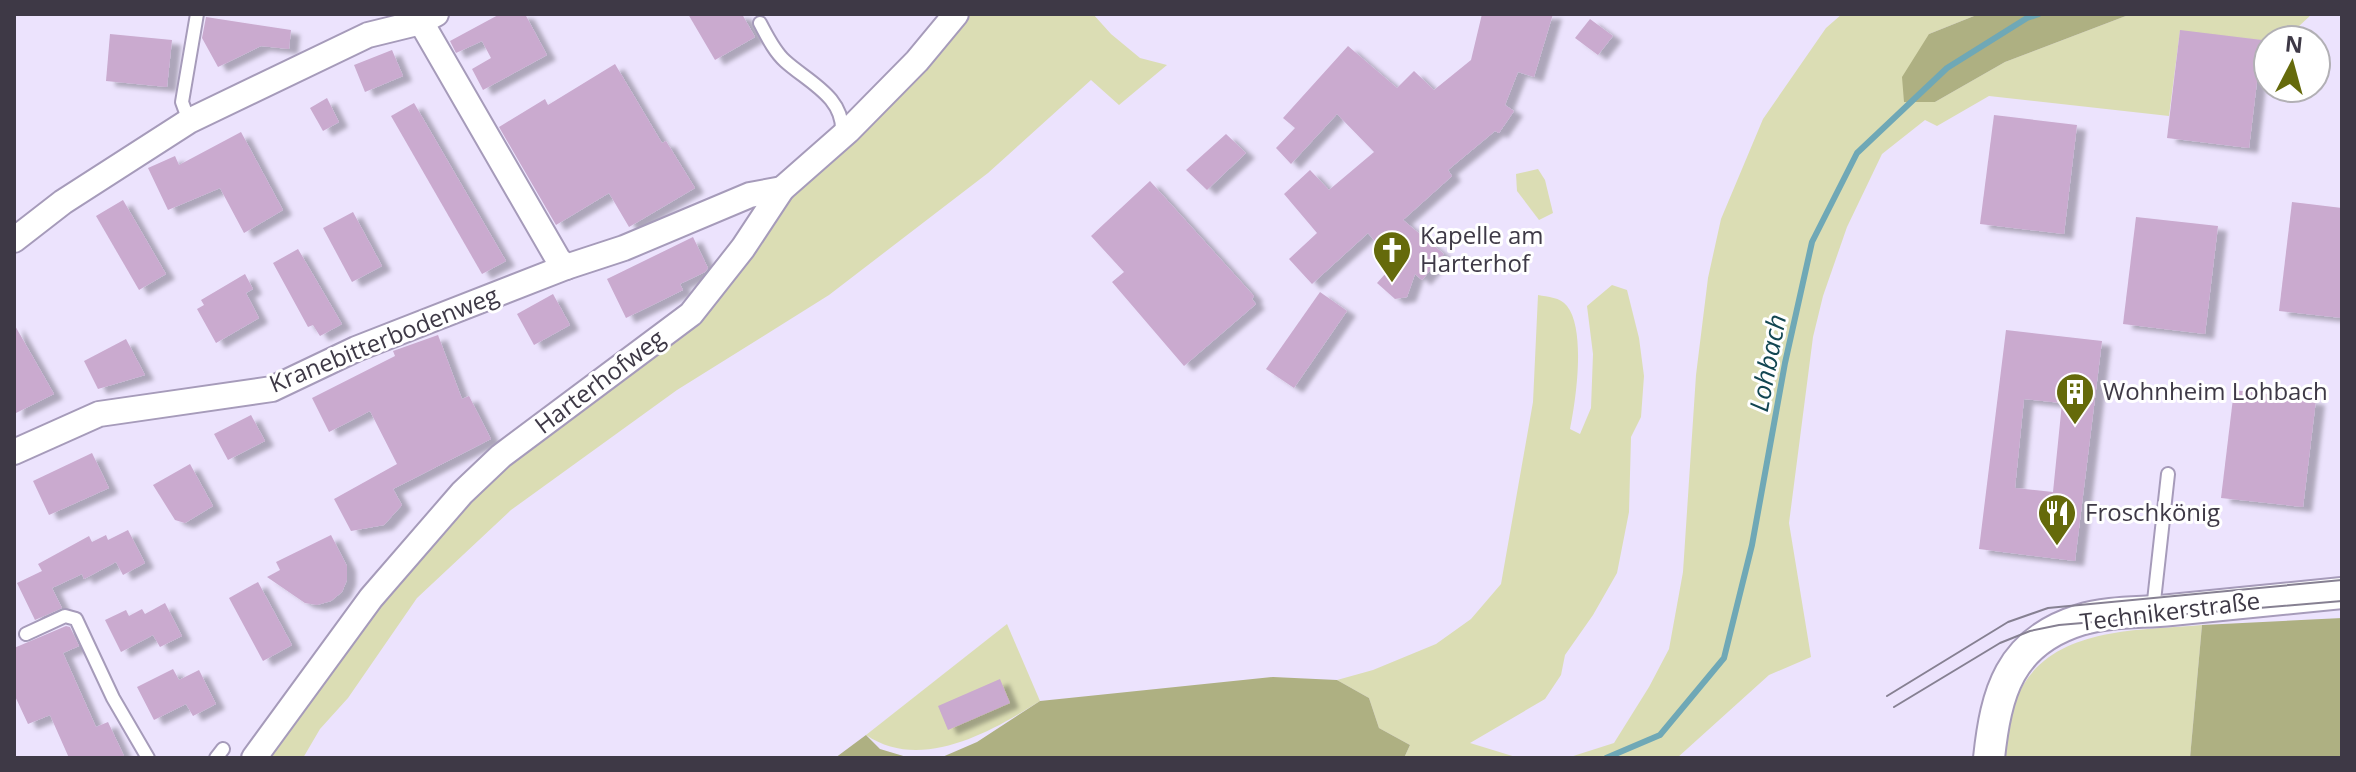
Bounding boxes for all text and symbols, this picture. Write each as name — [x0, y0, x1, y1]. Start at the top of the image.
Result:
north arrow — [2252, 24, 2332, 104]
text: N — [2284, 27, 2305, 59]
place label: Kapelle am Harterhof — [1420, 218, 1544, 279]
church icon: Kapelle am Harterhof — [1371, 229, 1413, 284]
street label: Kranebitterbodenweg — [264, 278, 503, 400]
water label: Lohbach — [1740, 311, 1794, 415]
street label: Harterhofweg — [527, 321, 671, 441]
building icon: Wohnheim Lohbach — [2054, 371, 2096, 426]
place label: Wohnheim Lohbach — [2103, 374, 2328, 407]
restaurant icon: Froschkönig — [2036, 492, 2078, 547]
place label: Froschkönig — [2085, 495, 2220, 528]
street label: Technikerstraße — [2078, 583, 2262, 638]

